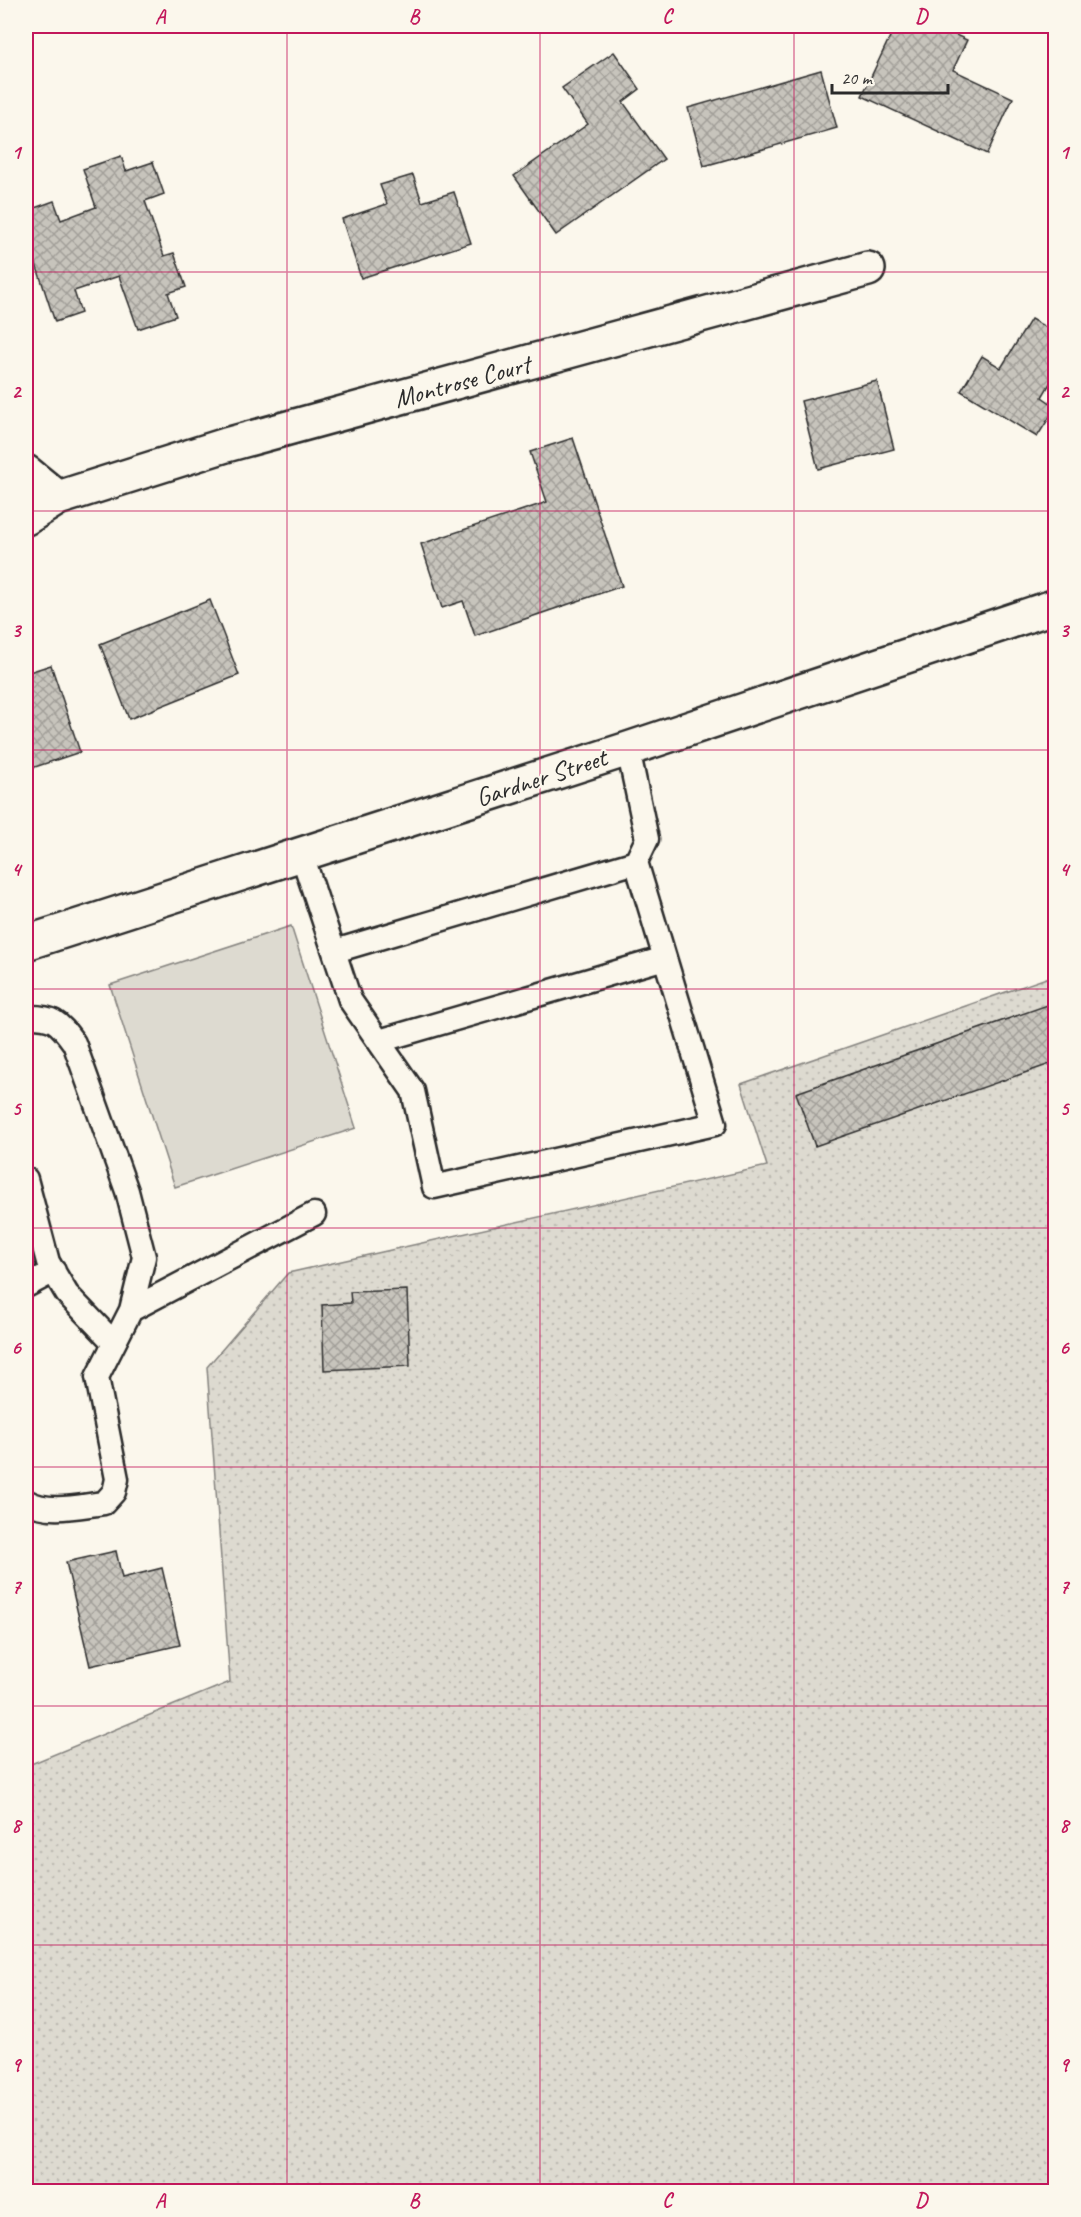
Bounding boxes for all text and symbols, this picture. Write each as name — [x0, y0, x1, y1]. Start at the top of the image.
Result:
text: A — [155, 4, 167, 29]
text: B — [409, 4, 421, 29]
text: C — [662, 4, 674, 29]
text: D — [915, 4, 929, 29]
scale bar — [832, 57, 948, 95]
text: 20 m — [841, 67, 874, 89]
text: 1 — [12, 140, 23, 165]
text: 1 — [1060, 140, 1071, 165]
street label: Montrose Court — [391, 347, 537, 415]
text: 2 — [12, 379, 23, 404]
text: 2 — [1060, 379, 1071, 404]
text: 3 — [12, 618, 23, 643]
text: 3 — [1060, 618, 1071, 643]
street label: Gardner Street — [472, 740, 613, 814]
text: 4 — [12, 857, 24, 882]
text: 4 — [1060, 857, 1072, 882]
text: 5 — [12, 1096, 23, 1121]
text: 5 — [1060, 1096, 1071, 1121]
text: 6 — [11, 1335, 22, 1360]
text: 6 — [1059, 1335, 1070, 1360]
text: 7 — [12, 1574, 23, 1599]
text: 7 — [1060, 1574, 1071, 1599]
text: 8 — [12, 1813, 24, 1838]
text: 8 — [1060, 1813, 1072, 1838]
text: 9 — [12, 2052, 23, 2077]
text: 9 — [1060, 2052, 1071, 2077]
text: A — [155, 2188, 167, 2213]
text: B — [409, 2188, 421, 2213]
text: C — [662, 2188, 674, 2213]
text: D — [915, 2188, 929, 2213]

